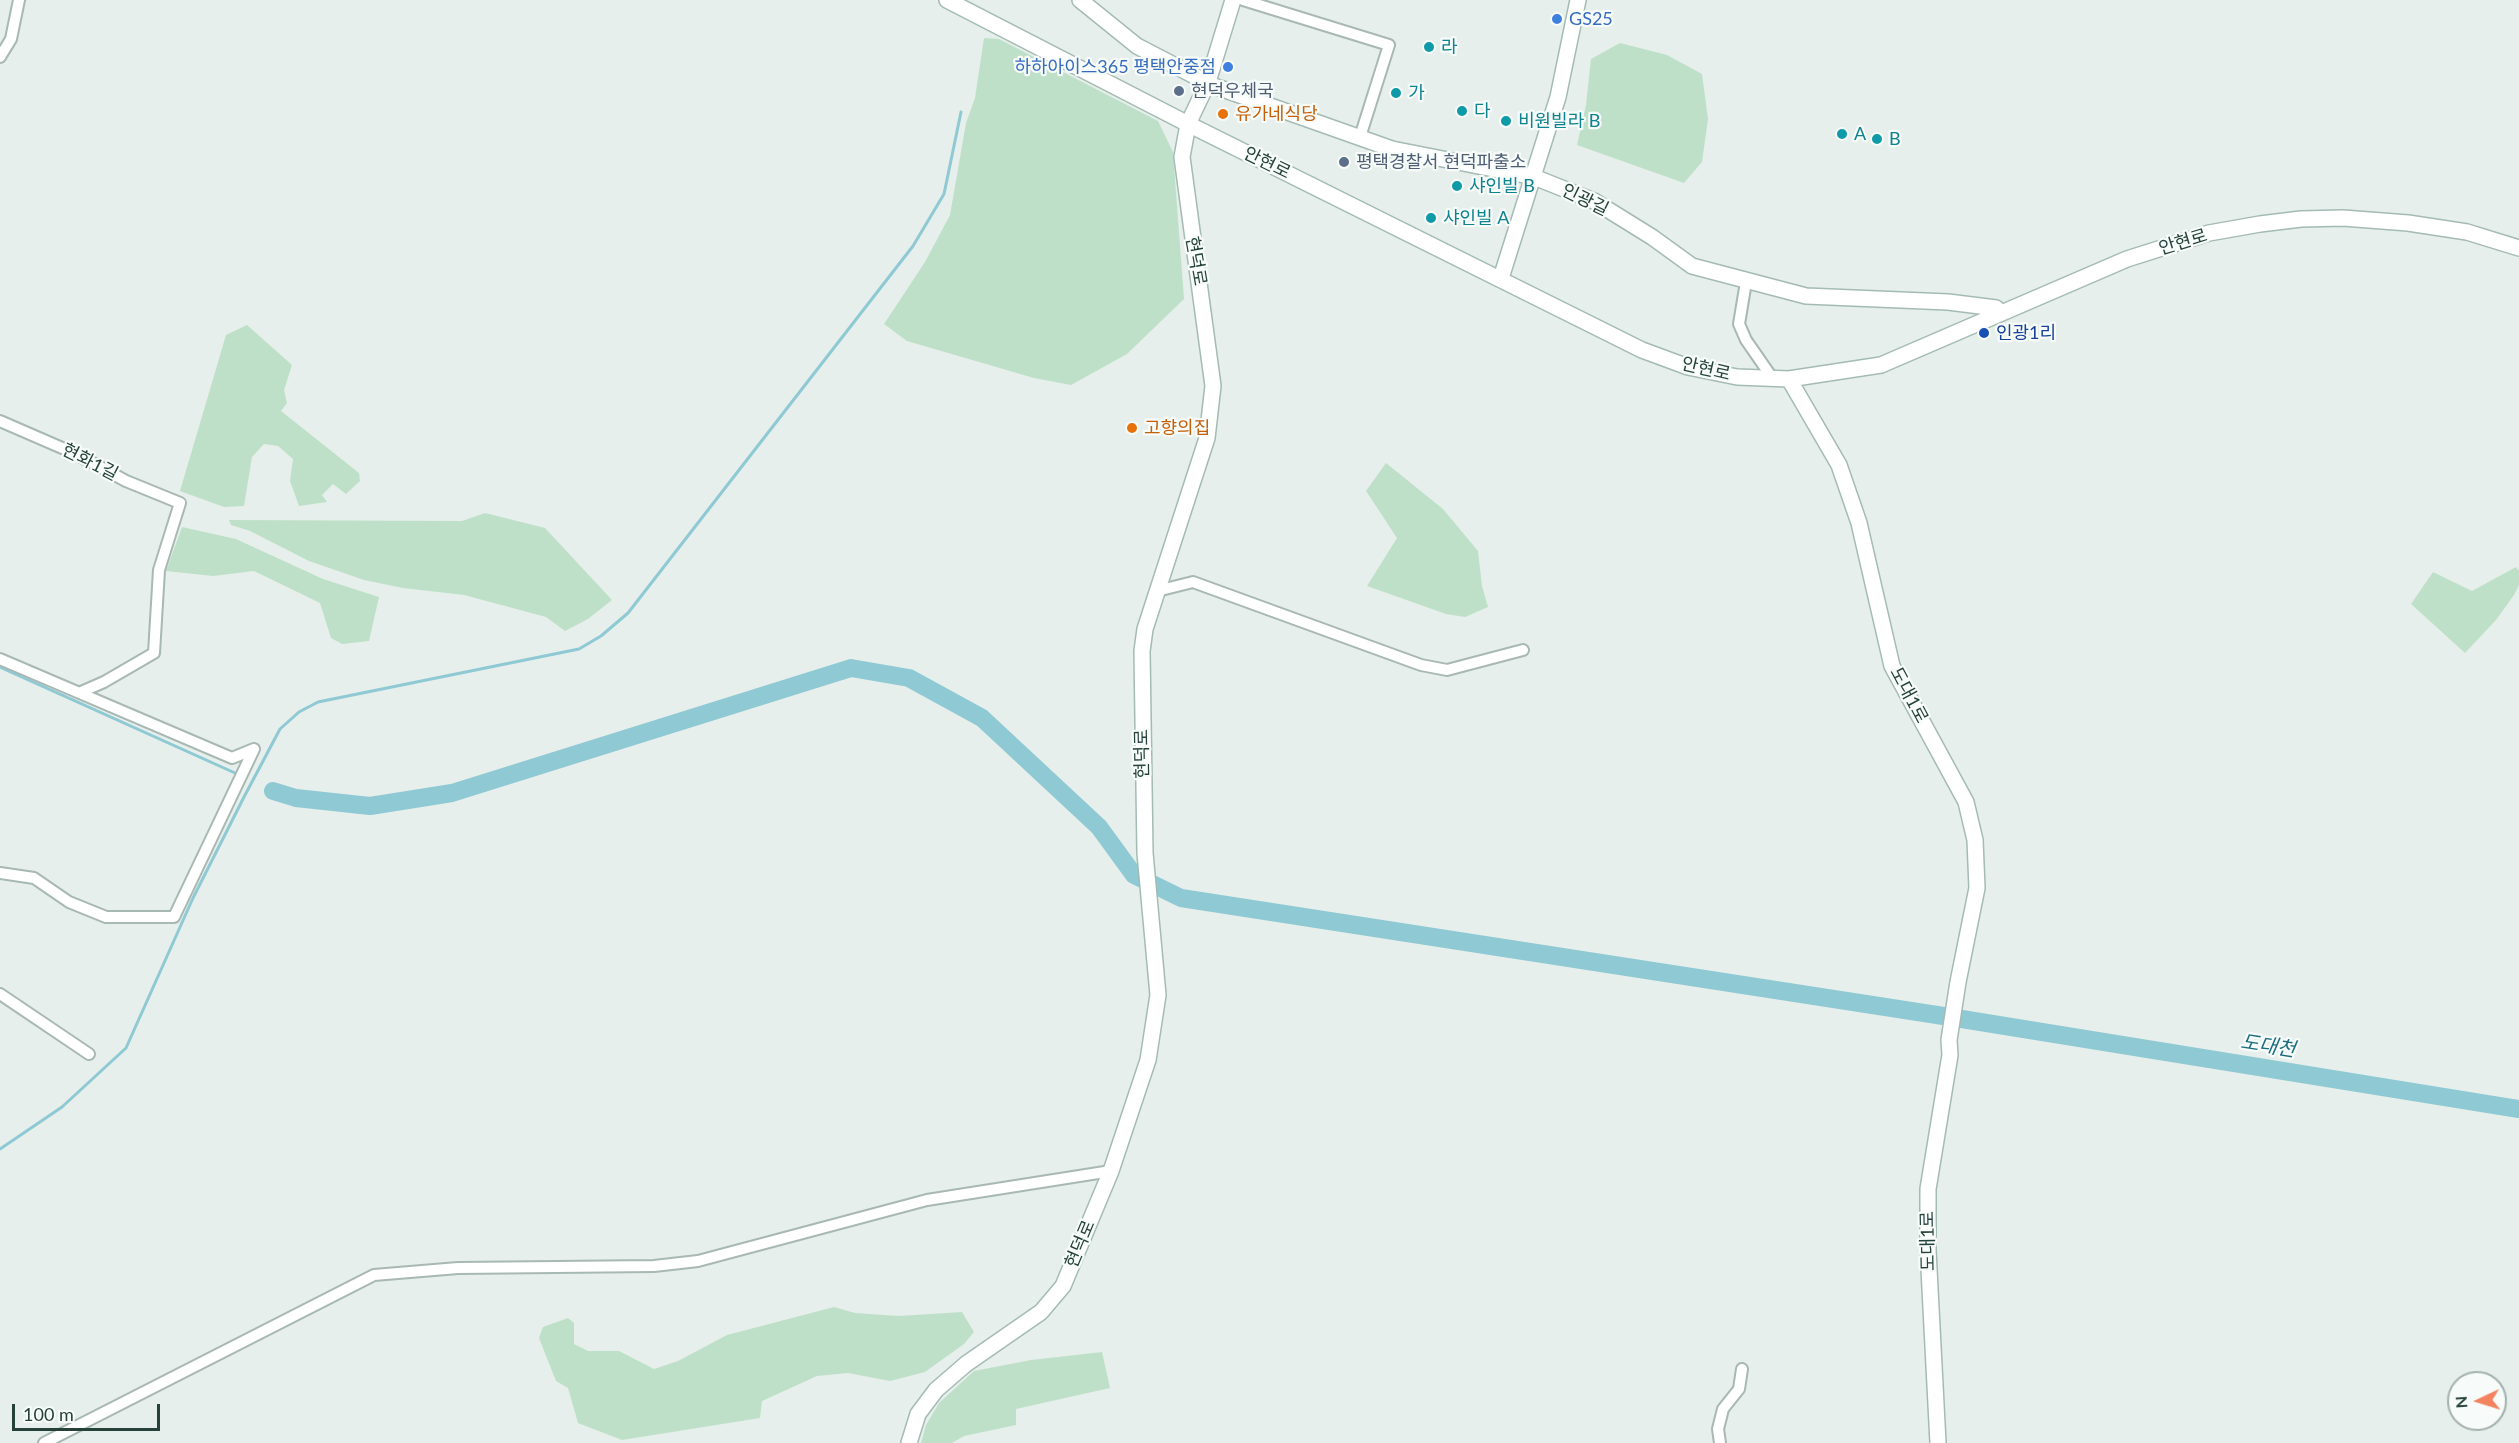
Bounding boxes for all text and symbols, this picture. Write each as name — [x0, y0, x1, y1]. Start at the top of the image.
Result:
place label: GS25 — [1569, 8, 1613, 30]
marker: GS25 — [1550, 12, 1564, 26]
place label: 라 — [1441, 36, 1458, 58]
marker: 라 — [1422, 40, 1436, 54]
place label: 하하아이스365 평택안중점 — [1014, 56, 1216, 78]
marker: 하하아이스365 평택안중점 — [1221, 60, 1235, 74]
place label: 현덕우체국 — [1191, 80, 1274, 102]
place label: 가 — [1408, 82, 1425, 104]
marker: 현덕우체국 — [1172, 84, 1186, 98]
marker: 가 — [1389, 86, 1403, 100]
place label: 다 — [1474, 100, 1491, 122]
place label: 유가네식당 — [1235, 103, 1318, 125]
marker: 다 — [1455, 104, 1469, 118]
marker: 유가네식당 — [1216, 107, 1230, 121]
place label: 비원빌라 B — [1518, 110, 1600, 132]
marker: 비원빌라 B — [1499, 114, 1513, 128]
place label: A — [1854, 123, 1866, 145]
marker: A — [1835, 127, 1849, 141]
place label: B — [1889, 128, 1901, 150]
marker: B — [1870, 132, 1884, 146]
street label: 안현로 — [1240, 142, 1294, 184]
place label: 평택경찰서 현덕파출소 — [1356, 151, 1526, 173]
marker: 평택경찰서 현덕파출소 — [1337, 155, 1351, 169]
place label: 샤인빌 B — [1469, 175, 1535, 197]
marker: 샤인빌 B — [1450, 179, 1464, 193]
street label: 인광길 — [1558, 179, 1612, 221]
place label: 샤인빌 A — [1443, 207, 1509, 229]
marker: 샤인빌 A — [1424, 211, 1438, 225]
street label: 안현로 — [2156, 224, 2210, 260]
street label: 현덕로 — [1181, 235, 1211, 287]
place label: 인광1리 — [1996, 322, 2056, 344]
marker: 인광1리 — [1977, 326, 1991, 340]
street label: 안현로 — [1679, 353, 1733, 385]
place label: 고향의집 — [1144, 417, 1210, 439]
marker: 고향의집 — [1125, 421, 1139, 435]
street label: 현화1길 — [58, 439, 122, 485]
street label: 도대1로 — [1885, 663, 1933, 727]
street label: 현덕로 — [1131, 729, 1153, 779]
water label: 도대천 — [2239, 1030, 2297, 1062]
street label: 도대1로 — [1917, 1211, 1939, 1271]
street label: 현덕로 — [1060, 1217, 1100, 1271]
north arrow — [2447, 1371, 2507, 1431]
scale bar — [15, 1392, 164, 1430]
text: N — [2451, 1395, 2470, 1409]
text: 100 m — [23, 1403, 74, 1425]

